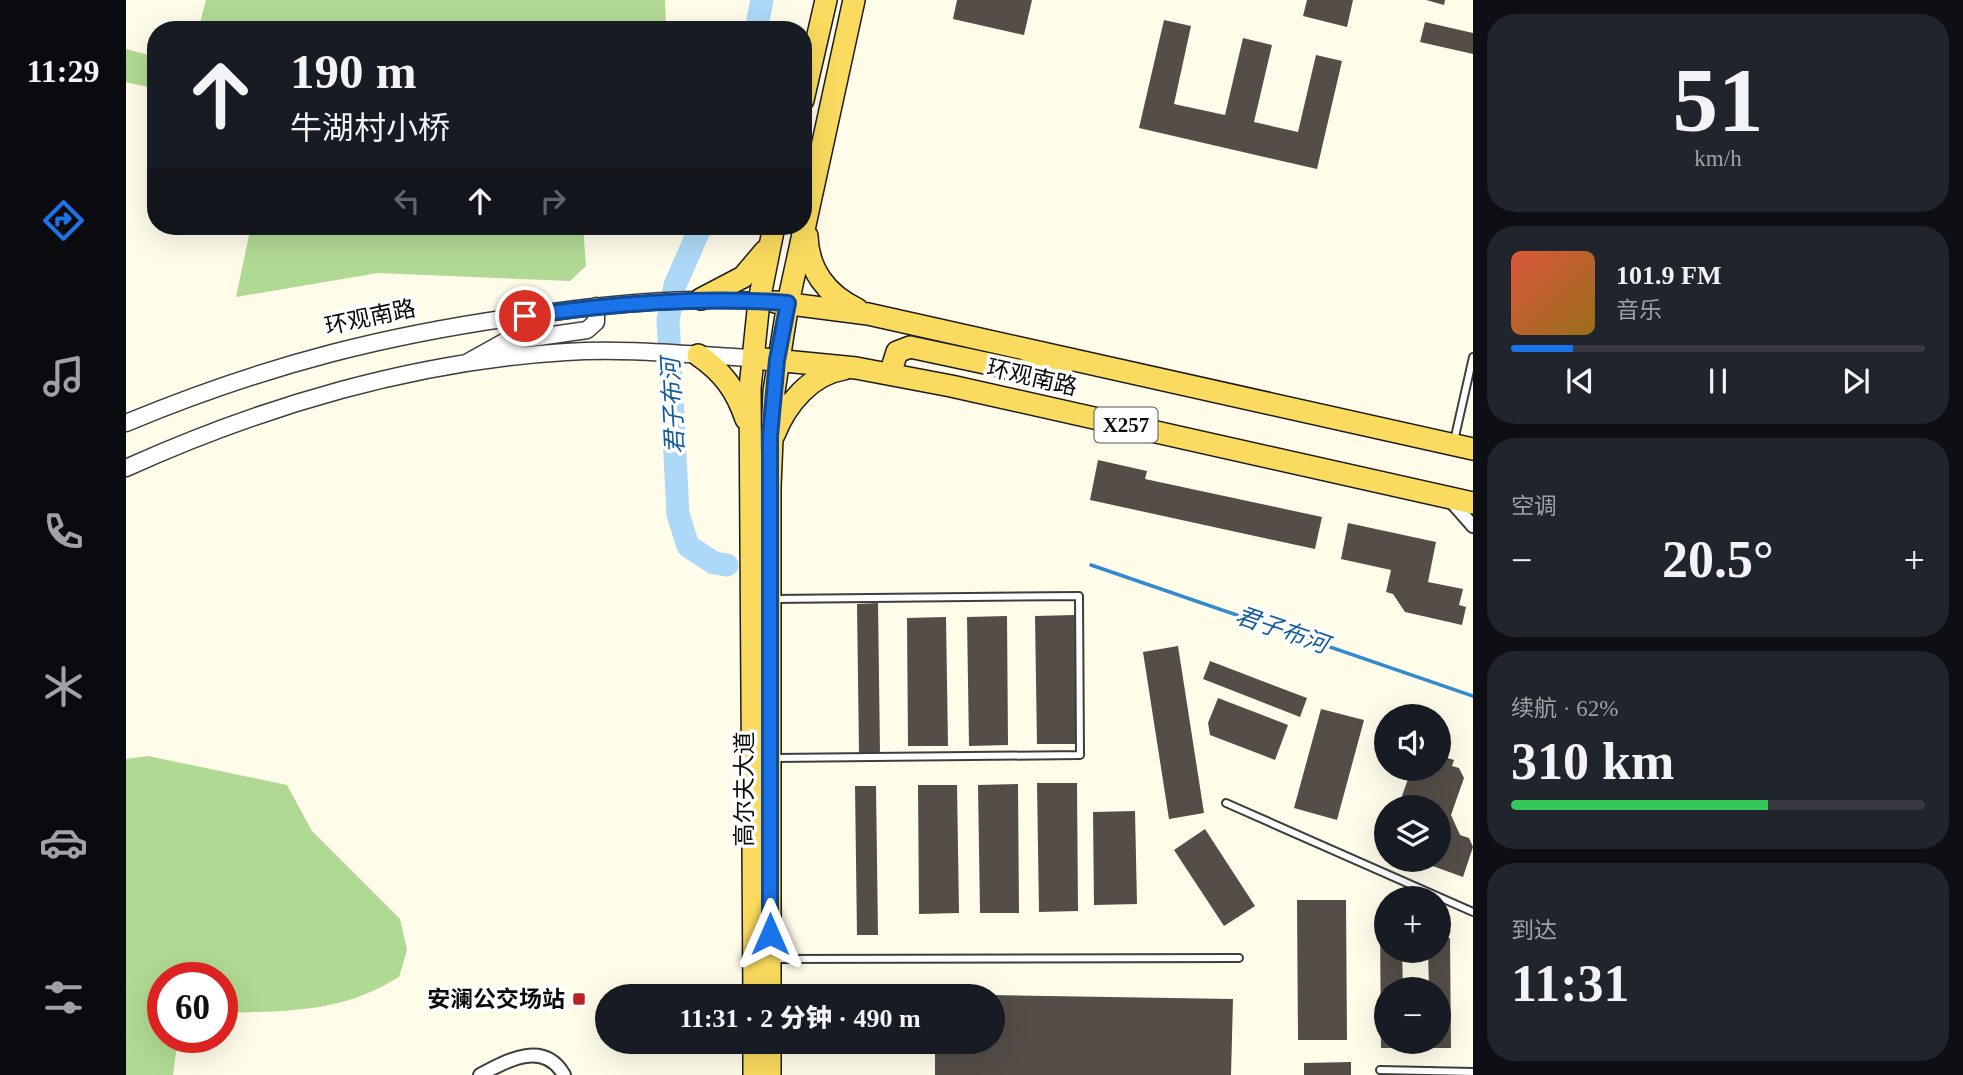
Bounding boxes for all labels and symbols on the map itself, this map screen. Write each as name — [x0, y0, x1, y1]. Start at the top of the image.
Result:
pin — [495, 286, 555, 346]
street label: 环观南路 — [323, 296, 418, 339]
water label: 君子布河 — [657, 353, 688, 455]
street label: 环观南路 — [984, 355, 1080, 400]
road number: X257 — [1094, 408, 1158, 442]
water label: 君子布河 — [1232, 602, 1335, 659]
street label: 高尔夫大道 — [732, 732, 757, 847]
position arrow — [733, 897, 807, 971]
speed limit sign: 60 — [147, 962, 238, 1053]
place label: 安澜公交场站 — [427, 987, 565, 1012]
marker: 安澜公交场站 — [571, 991, 587, 1007]

